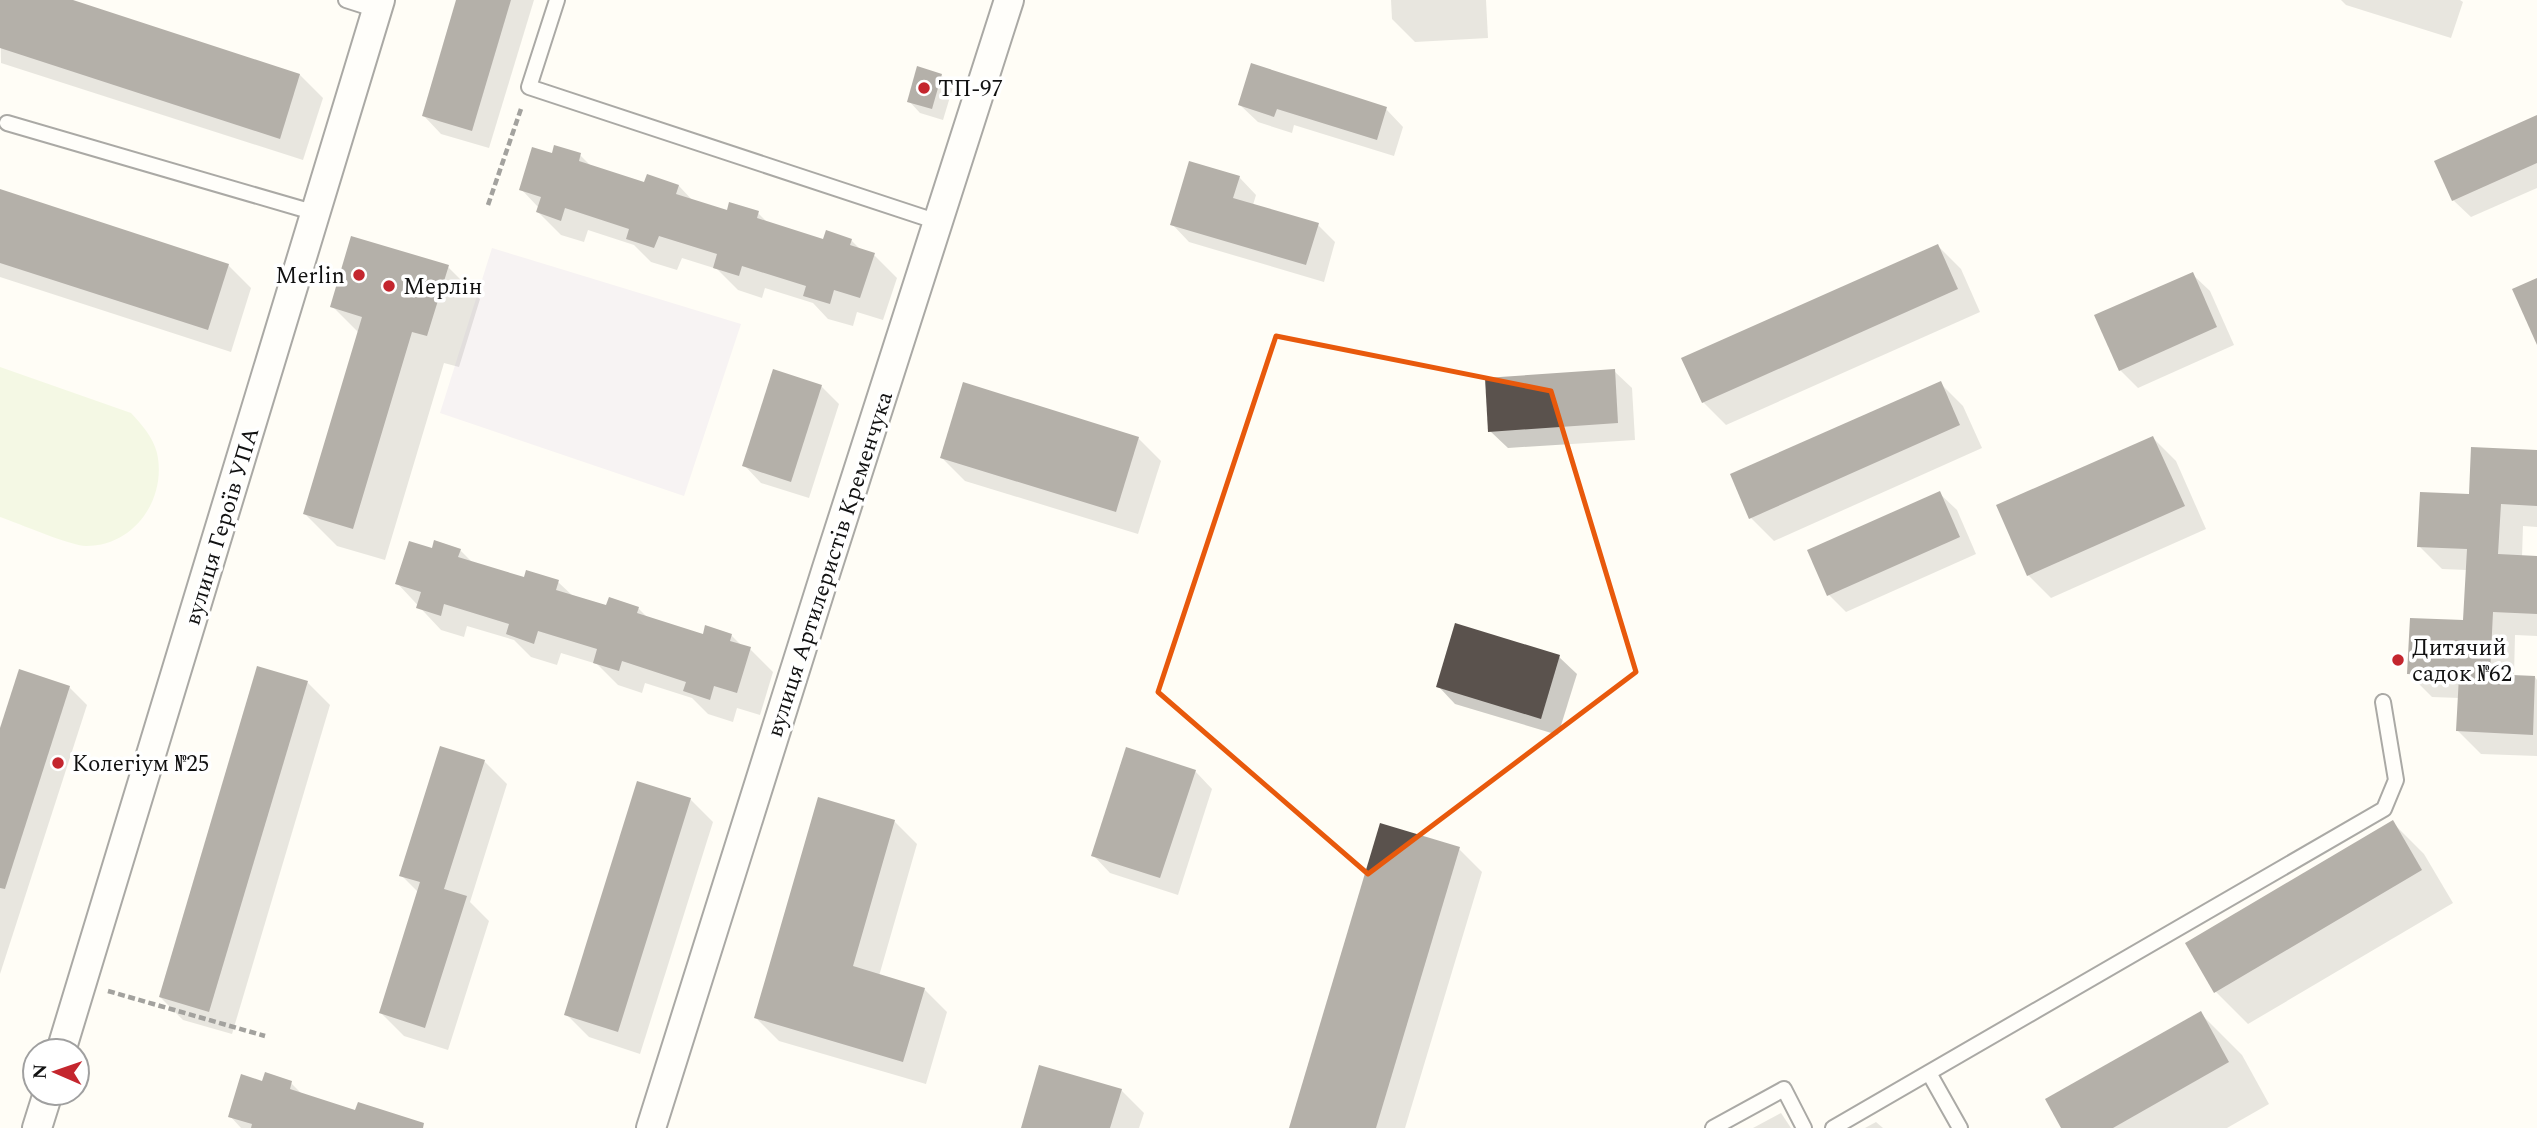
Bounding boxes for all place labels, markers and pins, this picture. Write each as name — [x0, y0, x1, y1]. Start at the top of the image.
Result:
place label: ТП-97 — [938, 72, 1003, 107]
marker: ТП-97 — [916, 80, 932, 96]
place label: Merlin — [275, 259, 345, 294]
marker: Merlin — [351, 267, 367, 283]
place label: Мерлін — [403, 270, 482, 305]
marker: Мерлін — [381, 278, 397, 294]
place label: Дитячий садок №62 — [2412, 631, 2512, 692]
marker: Дитячий садок №62 — [2390, 652, 2406, 668]
place label: Колегіум №25 — [72, 747, 209, 782]
marker: Колегіум №25 — [50, 755, 66, 771]

